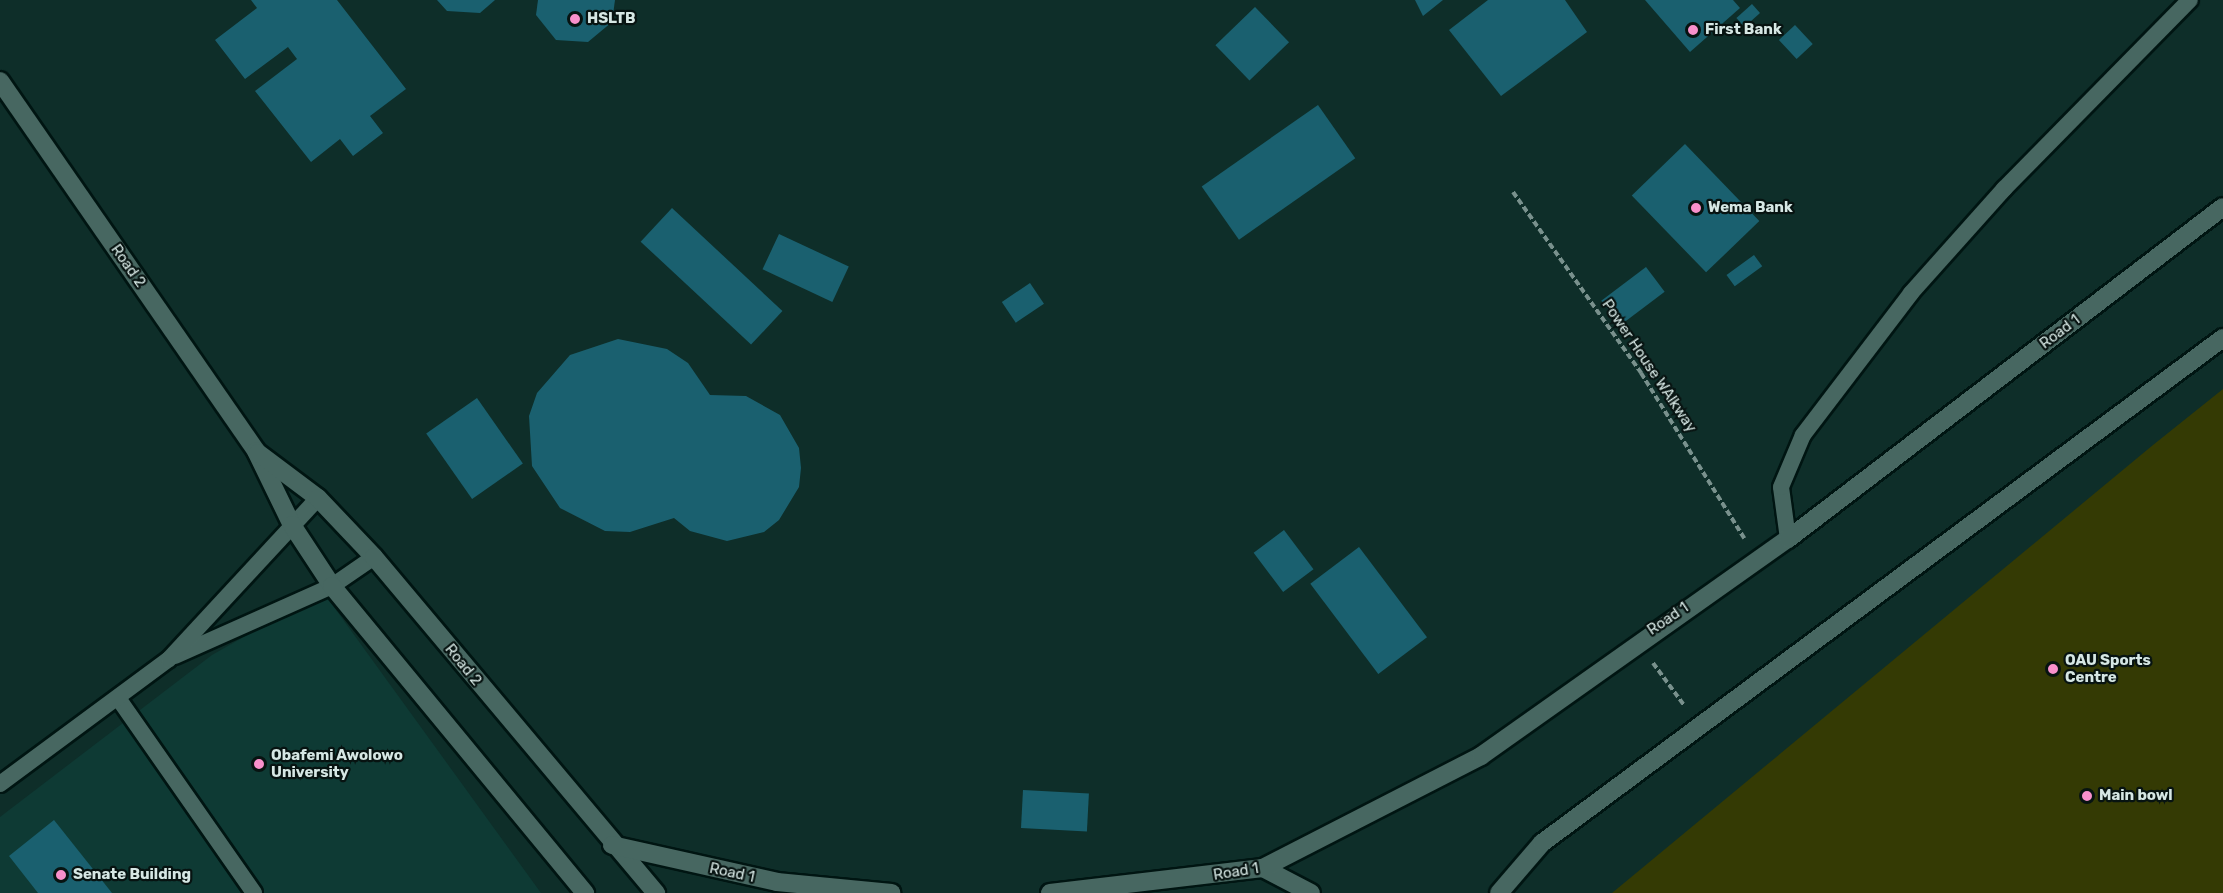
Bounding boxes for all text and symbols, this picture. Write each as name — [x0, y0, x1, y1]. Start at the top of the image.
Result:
place label: HSLTB — [587, 10, 635, 28]
marker: HSLTB — [568, 12, 582, 26]
place label: First Bank — [1705, 21, 1782, 39]
marker: First Bank — [1686, 23, 1700, 37]
place label: Wema Bank — [1708, 199, 1793, 217]
marker: Wema Bank — [1689, 201, 1703, 215]
street label: Road 2 — [107, 241, 149, 291]
street label: Power House WAlkway — [1598, 296, 1700, 436]
street label: Road 1 — [2036, 311, 2084, 353]
street label: Road 1 — [1644, 599, 1692, 639]
street label: Road 2 — [441, 641, 485, 689]
place label: OAU Sports Centre — [2065, 651, 2151, 686]
marker: OAU Sports Centre — [2046, 662, 2060, 676]
place label: Obafemi Awolowo University — [271, 746, 403, 781]
marker: Obafemi Awolowo University — [252, 757, 266, 771]
place label: Main bowl — [2099, 787, 2173, 805]
marker: Main bowl — [2080, 789, 2094, 803]
street label: Road 1 — [708, 859, 756, 887]
street label: Road 1 — [1212, 860, 1260, 884]
place label: Senate Building — [73, 866, 191, 884]
marker: Senate Building — [54, 868, 68, 882]

